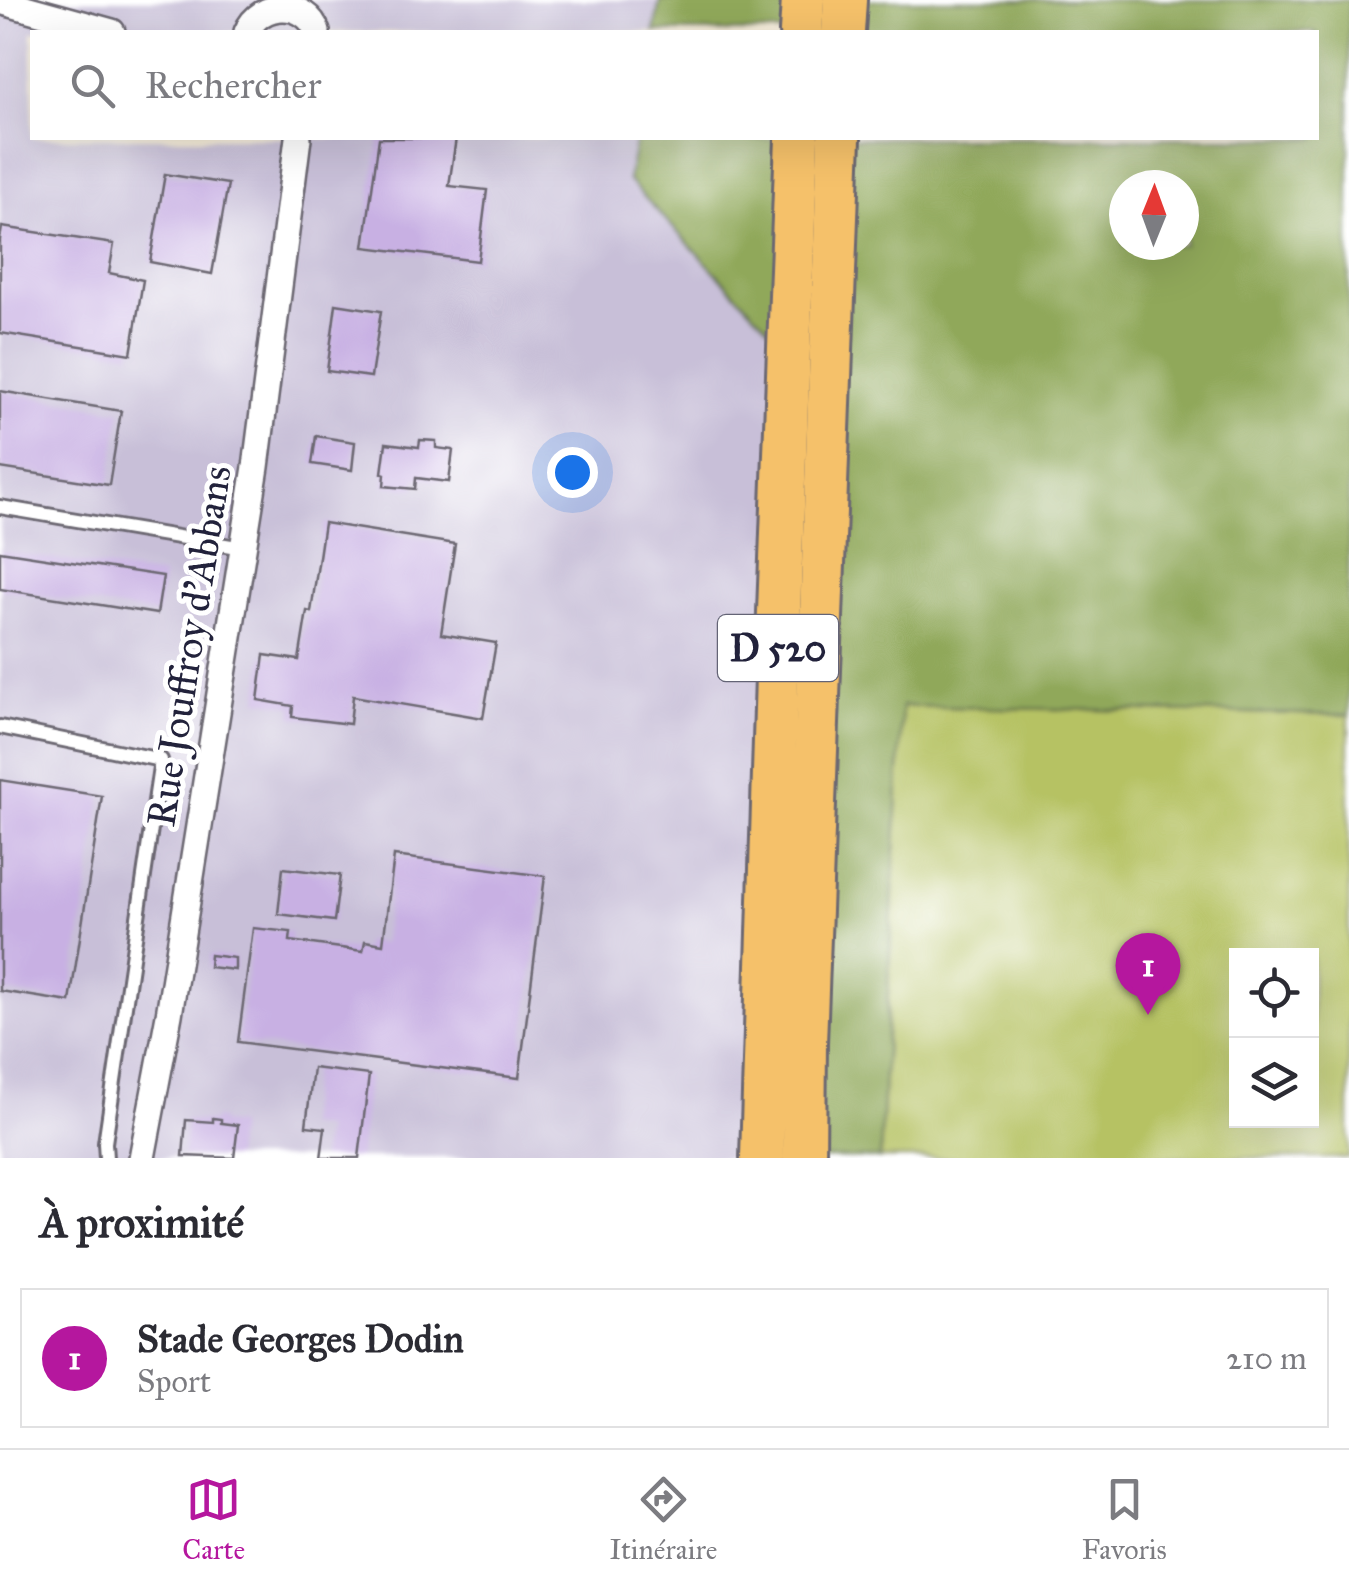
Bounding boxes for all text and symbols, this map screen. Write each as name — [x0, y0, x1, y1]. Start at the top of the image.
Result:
search box — [30, 30, 1319, 140]
icon: search — [65, 58, 120, 113]
text: Rechercher — [145, 62, 321, 108]
north arrow — [1109, 170, 1199, 260]
your location — [547, 447, 598, 498]
street label: Rue Jouffroy d'Abbans — [136, 462, 242, 830]
road number: D 520 — [718, 615, 838, 681]
pin: 1 — [1116, 932, 1180, 1015]
map controls — [1229, 948, 1319, 1128]
button: locate — [1229, 948, 1319, 1038]
button: layers — [1229, 1038, 1319, 1128]
text: À proximité — [40, 1197, 244, 1249]
text: Stade Georges Dodin — [137, 1316, 464, 1362]
text: 1 — [68, 1339, 81, 1378]
text: 210 m — [1226, 1339, 1307, 1378]
text: Sport — [137, 1362, 211, 1401]
tab: Carte — [182, 1472, 245, 1567]
tab: Itinéraire — [610, 1472, 717, 1567]
tab: Favoris — [1082, 1472, 1167, 1567]

